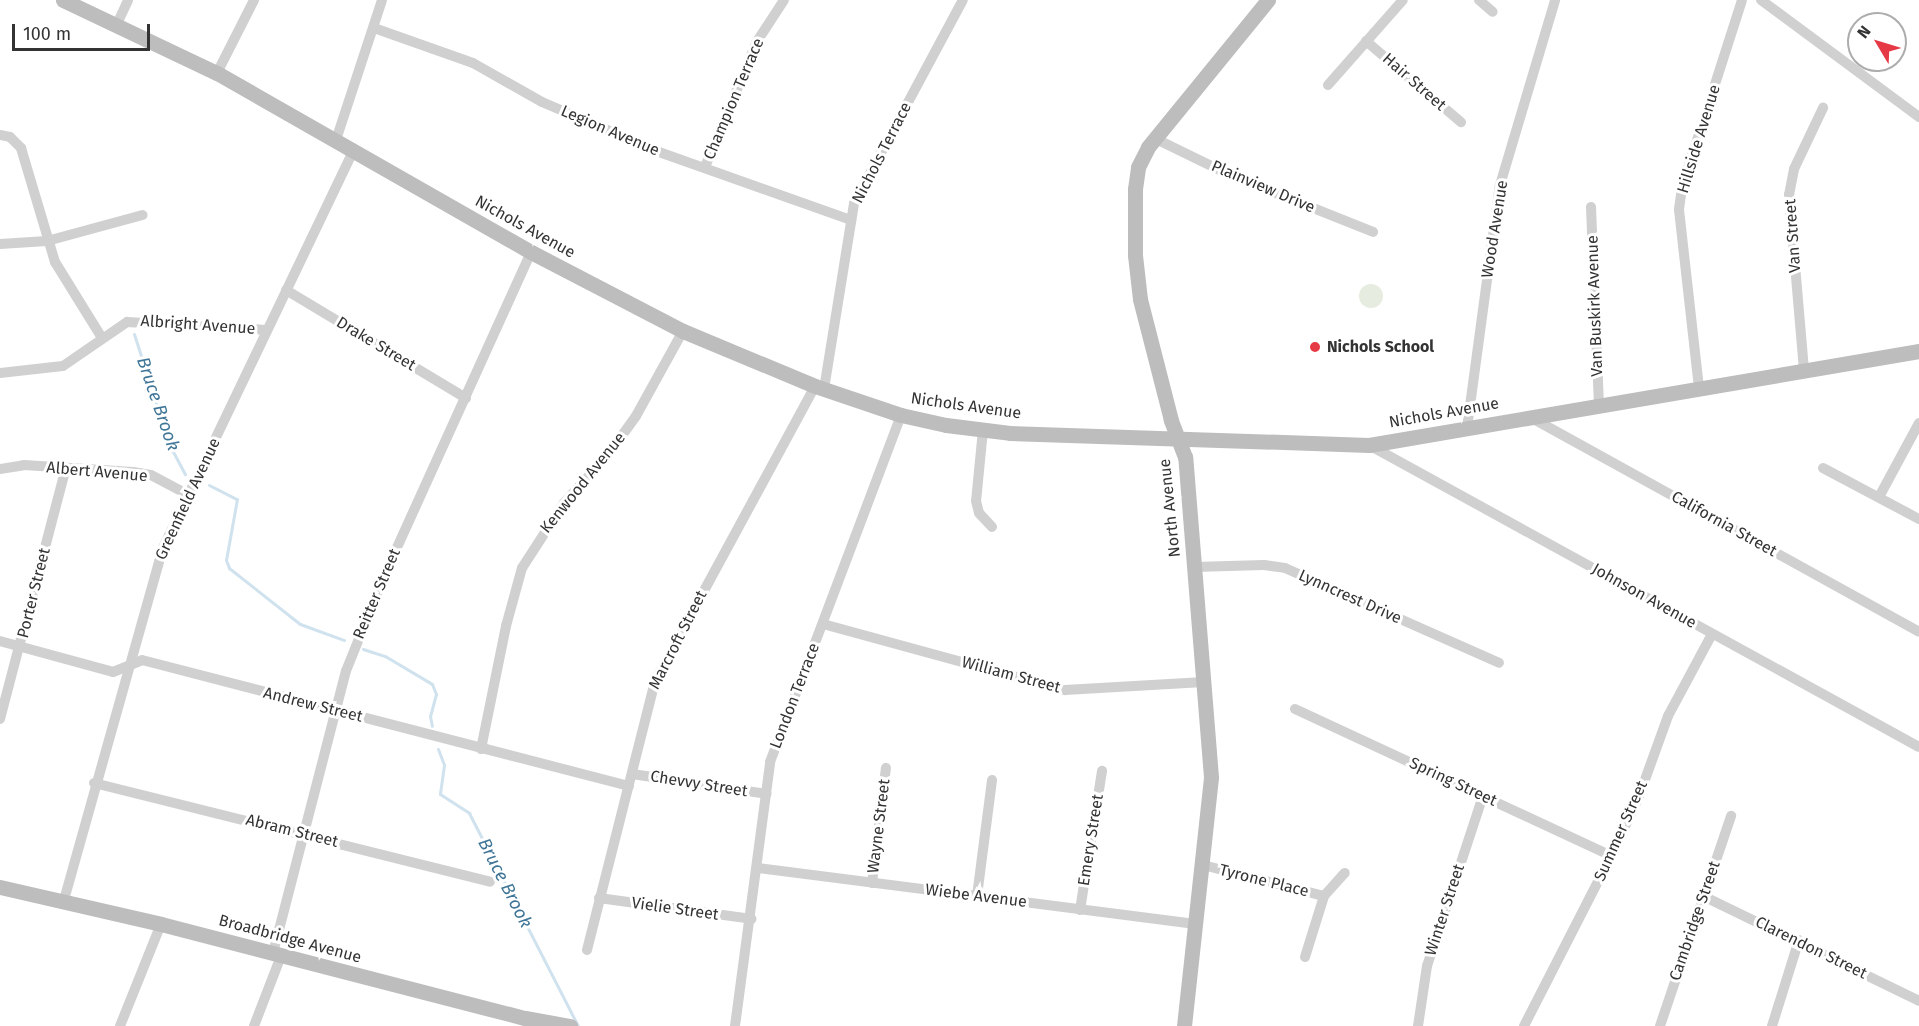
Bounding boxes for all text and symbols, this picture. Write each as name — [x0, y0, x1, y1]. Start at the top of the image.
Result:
scale bar — [15, 12, 153, 50]
north arrow — [1847, 12, 1907, 72]
text: N — [1853, 22, 1875, 42]
text: 100 m — [23, 23, 71, 45]
street label: Champion Terrace — [700, 35, 768, 163]
street label: Hair Street — [1378, 49, 1450, 115]
street label: Hillside Avenue — [1673, 82, 1725, 196]
street label: Nichols Terrace — [848, 99, 916, 207]
street label: Legion Avenue — [558, 102, 662, 160]
street label: Plainview Drive — [1208, 157, 1318, 217]
street label: Wood Avenue — [1478, 179, 1512, 279]
street label: Nichols Avenue — [472, 192, 578, 262]
street label: Van Street — [1781, 198, 1805, 274]
street label: Van Buskirk Avenue — [1583, 235, 1607, 377]
street label: Albright Avenue — [140, 311, 256, 339]
street label: Drake Street — [333, 313, 419, 375]
place label: Nichols School — [1327, 337, 1434, 357]
marker: Nichols School — [1308, 340, 1322, 354]
water label: Bruce Brook — [132, 354, 184, 454]
street label: Nichols Avenue — [910, 389, 1022, 423]
street label: Nichols Avenue — [1388, 394, 1500, 432]
street label: Kenwood Avenue — [536, 429, 630, 537]
street label: Greenfield Avenue — [151, 435, 225, 563]
street label: Albert Avenue — [46, 458, 148, 486]
street label: North Avenue — [1155, 458, 1185, 558]
street label: California Street — [1668, 487, 1780, 561]
street label: Porter Street — [14, 546, 54, 640]
street label: Reitter Street — [349, 546, 405, 642]
street label: Johnson Avenue — [1588, 559, 1700, 633]
street label: Lynncrest Drive — [1296, 566, 1404, 628]
street label: Marcroft Street — [645, 587, 711, 693]
street label: London Terrace — [766, 641, 824, 751]
street label: William Street — [959, 653, 1063, 697]
street label: Andrew Street — [261, 683, 365, 727]
street label: Spring Street — [1406, 753, 1500, 811]
street label: Chevvy Street — [649, 767, 749, 801]
street label: Wayne Street — [864, 778, 894, 874]
street label: Summer Street — [1590, 778, 1652, 884]
street label: Emery Street — [1074, 793, 1108, 887]
street label: Abram Street — [244, 810, 340, 852]
water label: Bruce Brook — [473, 834, 537, 932]
street label: Cambridge Street — [1666, 859, 1724, 983]
street label: Tyrone Place — [1217, 861, 1311, 901]
street label: Winter Street — [1421, 862, 1469, 958]
street label: Wiebe Avenue — [924, 880, 1028, 912]
street label: Vielie Street — [630, 893, 720, 925]
street label: Broadbridge Avenue — [217, 911, 363, 967]
street label: Clarendon Street — [1752, 913, 1870, 983]

